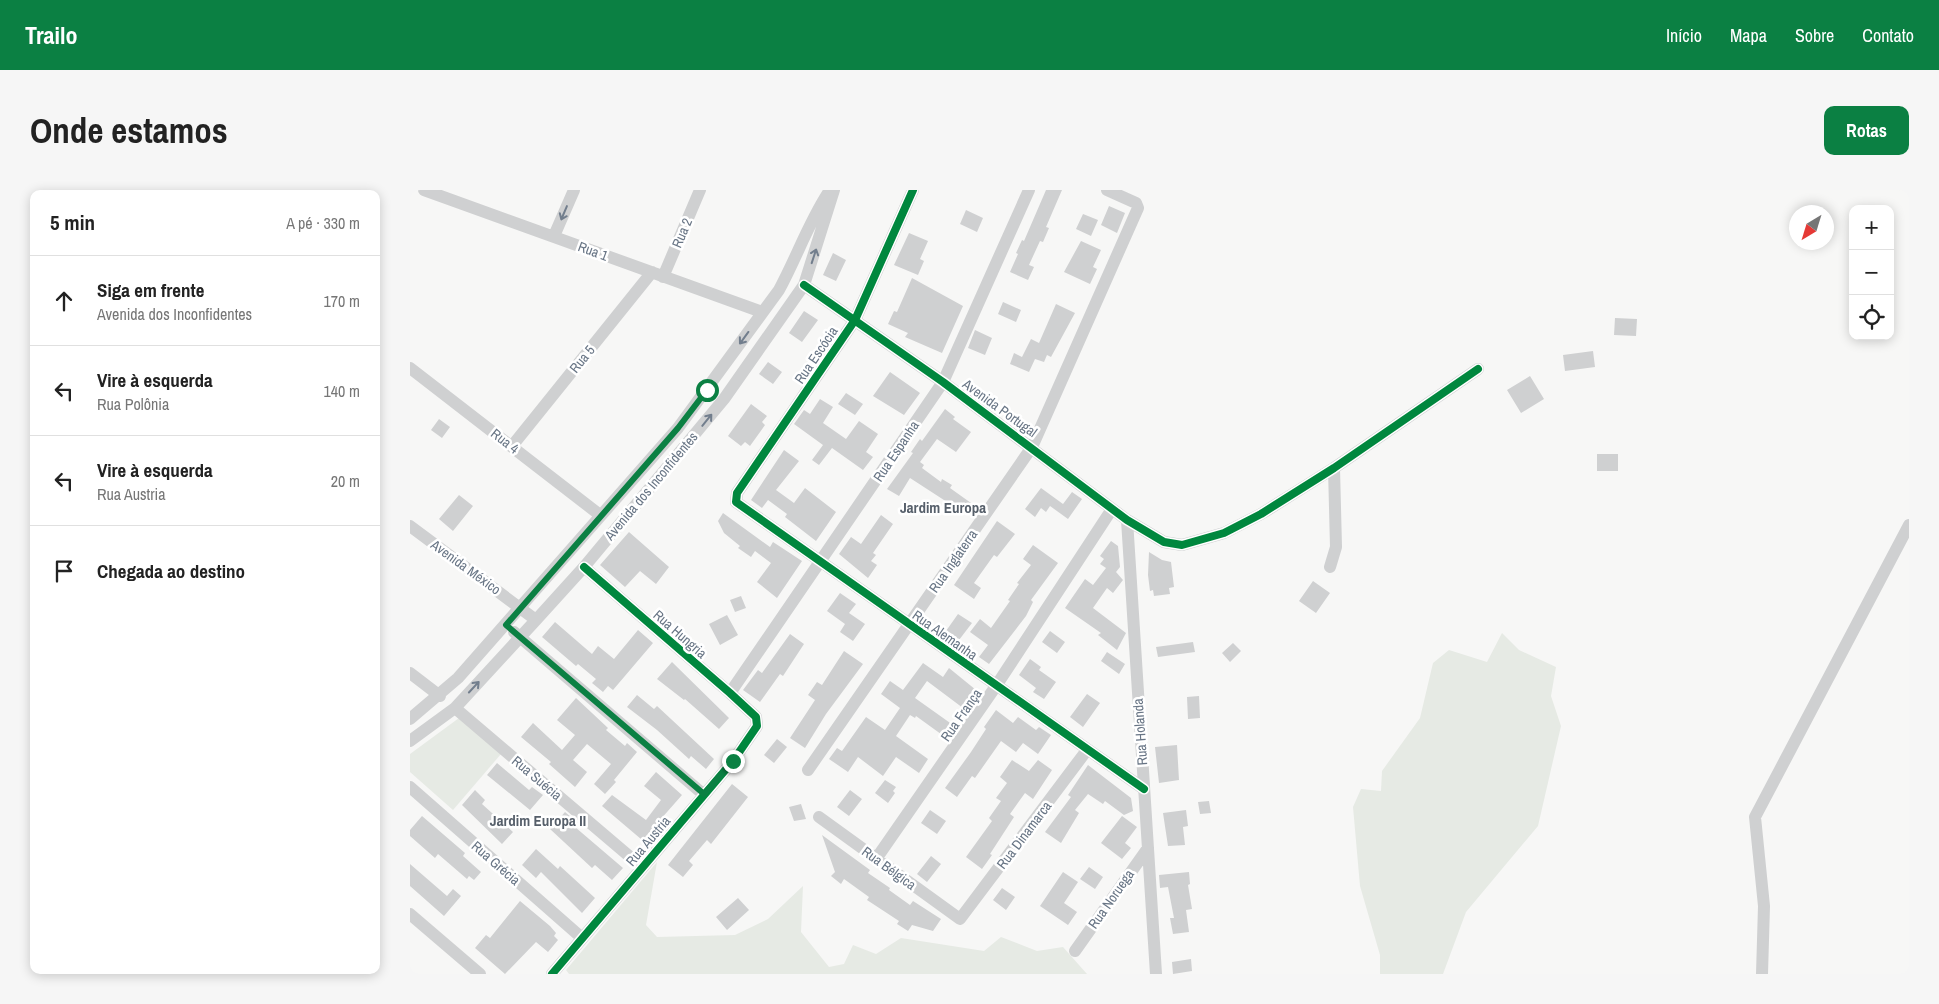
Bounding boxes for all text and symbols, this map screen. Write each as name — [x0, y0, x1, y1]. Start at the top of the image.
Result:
text: Trailo — [25, 19, 78, 51]
text: Início — [1666, 23, 1702, 48]
text: Mapa — [1730, 23, 1767, 48]
text: Sobre — [1795, 23, 1834, 48]
text: Contato — [1862, 23, 1914, 48]
button: Rotas — [1824, 106, 1909, 155]
text: Onde estamos — [30, 107, 228, 154]
one-way arrow — [558, 205, 568, 220]
north arrow — [1789, 205, 1834, 250]
map controls — [1849, 205, 1894, 340]
button: + — [1849, 205, 1894, 250]
text: 5 min — [50, 208, 95, 237]
text: A pé · 330 m — [286, 212, 360, 234]
street label: Rua 2 — [668, 215, 696, 251]
street label: Rua 1 — [576, 237, 611, 265]
one-way arrow — [810, 248, 819, 264]
button: − — [1849, 250, 1894, 295]
text: Siga em frente — [97, 277, 204, 303]
icon: ahead — [50, 287, 78, 315]
text: 170 m — [324, 290, 360, 312]
button: locate — [1849, 295, 1894, 340]
text: Avenida dos Inconfidentes — [97, 303, 252, 325]
street label: Rua Escócia — [790, 322, 842, 387]
one-way arrow — [739, 330, 749, 344]
street label: Rua 5 — [565, 341, 599, 377]
text: Vire à esquerda — [97, 367, 213, 393]
street label: Avenida Portugal — [958, 374, 1041, 441]
icon: left — [50, 377, 78, 405]
route start — [696, 379, 719, 402]
text: 140 m — [324, 380, 360, 402]
text: Rua Polônia — [97, 393, 169, 415]
one-way arrow — [702, 414, 713, 427]
street label: Rua Espanha — [869, 417, 923, 485]
street label: Rua 4 — [487, 424, 523, 458]
street label: Avenida dos Inconfidentes — [600, 428, 702, 545]
text: Vire à esquerda — [97, 457, 213, 483]
icon: left — [50, 467, 78, 495]
text: 20 m — [331, 470, 360, 492]
text: Rua Austria — [97, 483, 166, 505]
district label: Jardim Europa — [900, 497, 986, 518]
street label: Rua Inglaterra — [925, 526, 982, 596]
street label: Avenida México — [427, 535, 505, 598]
icon: arrive — [50, 557, 78, 585]
text: Chegada ao destino — [97, 558, 245, 584]
street label: Rua Hungria — [650, 606, 711, 663]
street label: Rua Alemanha — [909, 606, 982, 664]
one-way arrow — [468, 681, 479, 694]
street label: Rua França — [936, 685, 986, 745]
street label: Rua Holanda — [1129, 697, 1151, 766]
route end — [722, 750, 745, 773]
street label: Rua Suécia — [508, 752, 566, 805]
street label: Rua Dinamarca — [993, 797, 1056, 873]
district label: Jardim Europa II — [490, 810, 586, 831]
street label: Rua Austria — [622, 812, 675, 870]
street label: Rua Grécia — [468, 837, 525, 889]
street label: Rua Bélgica — [858, 842, 920, 894]
street label: Rua Noruega — [1084, 865, 1138, 932]

